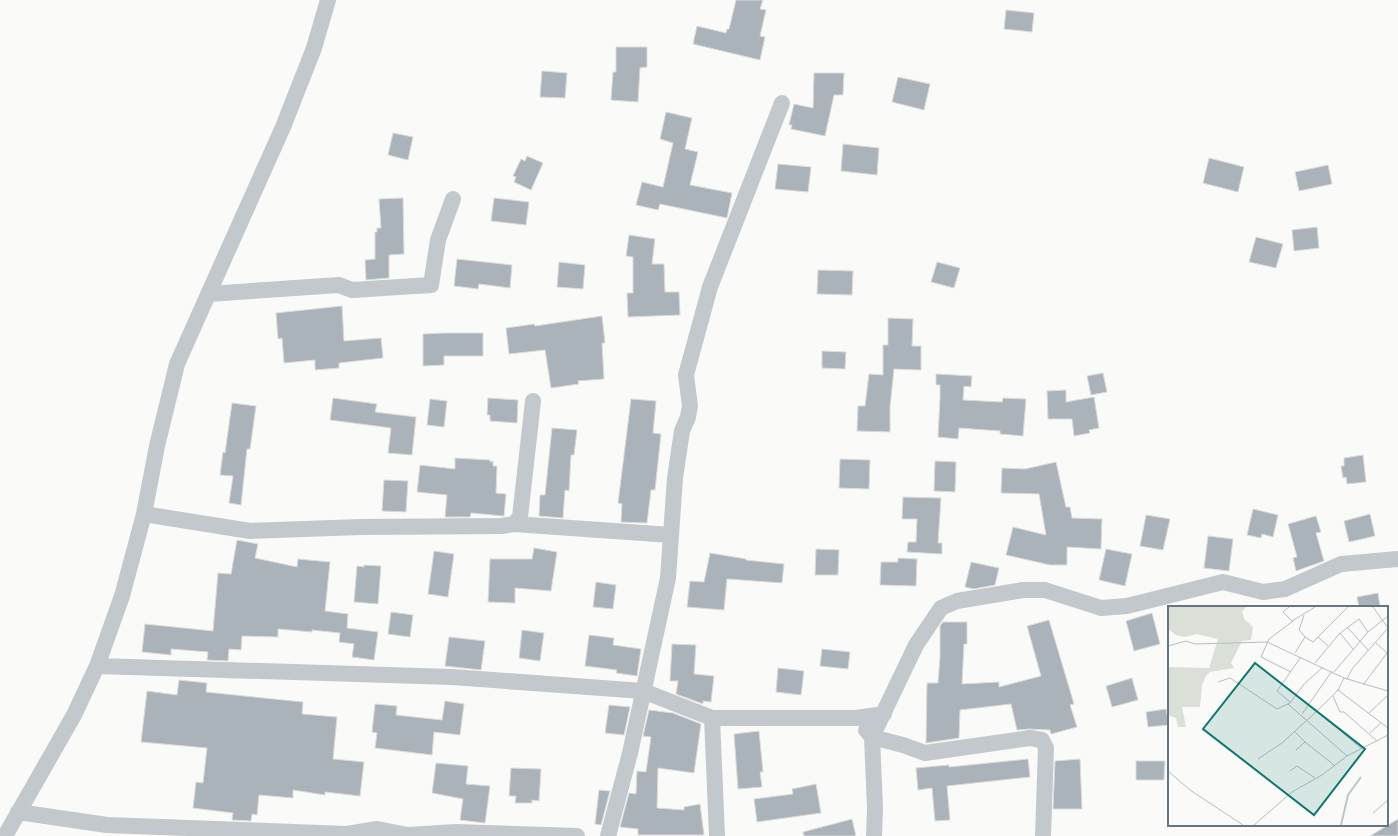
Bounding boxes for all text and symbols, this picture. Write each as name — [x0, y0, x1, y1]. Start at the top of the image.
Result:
inset map — [1168, 606, 1388, 826]

